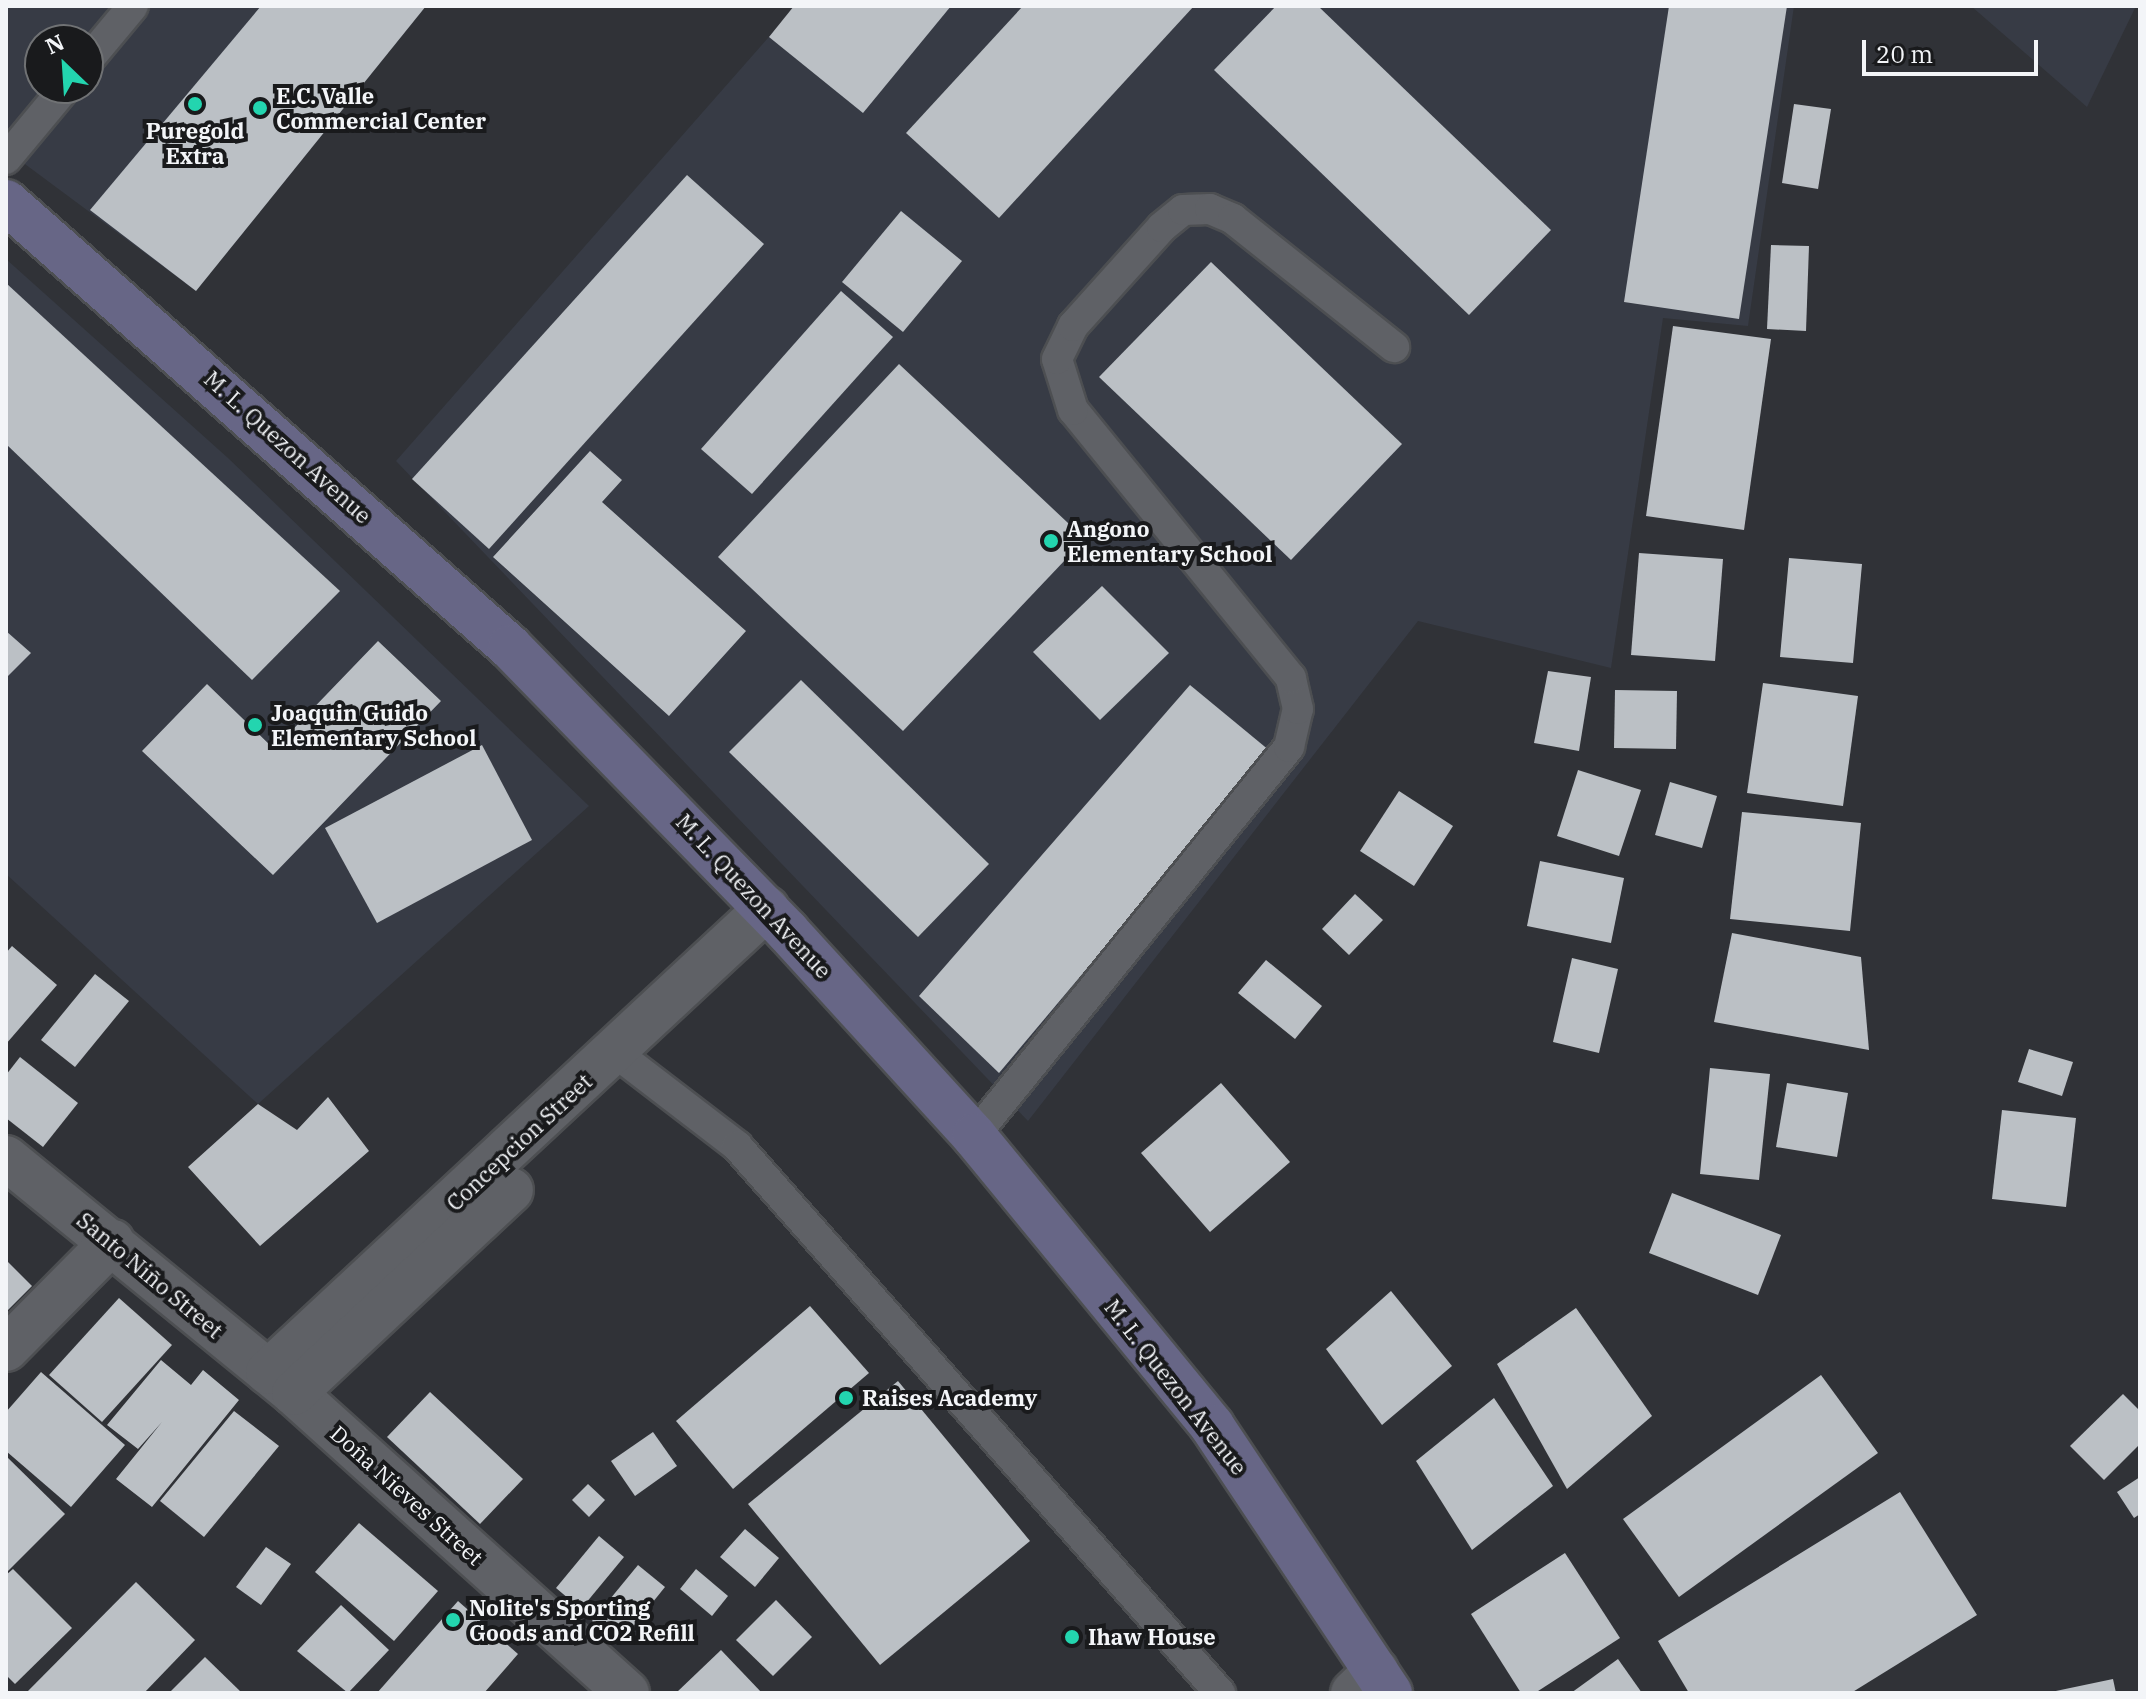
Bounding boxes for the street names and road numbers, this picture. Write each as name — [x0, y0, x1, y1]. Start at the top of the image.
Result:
street label: M. L. Quezon Avenue — [199, 365, 377, 529]
street label: M. L. Quezon Avenue — [671, 808, 837, 984]
street label: Concepcion Street — [441, 1068, 597, 1216]
street label: Santo Niño Street — [72, 1206, 228, 1344]
street label: M. L. Quezon Avenue — [1099, 1294, 1253, 1480]
street label: Doña Nieves Street — [325, 1420, 489, 1570]

